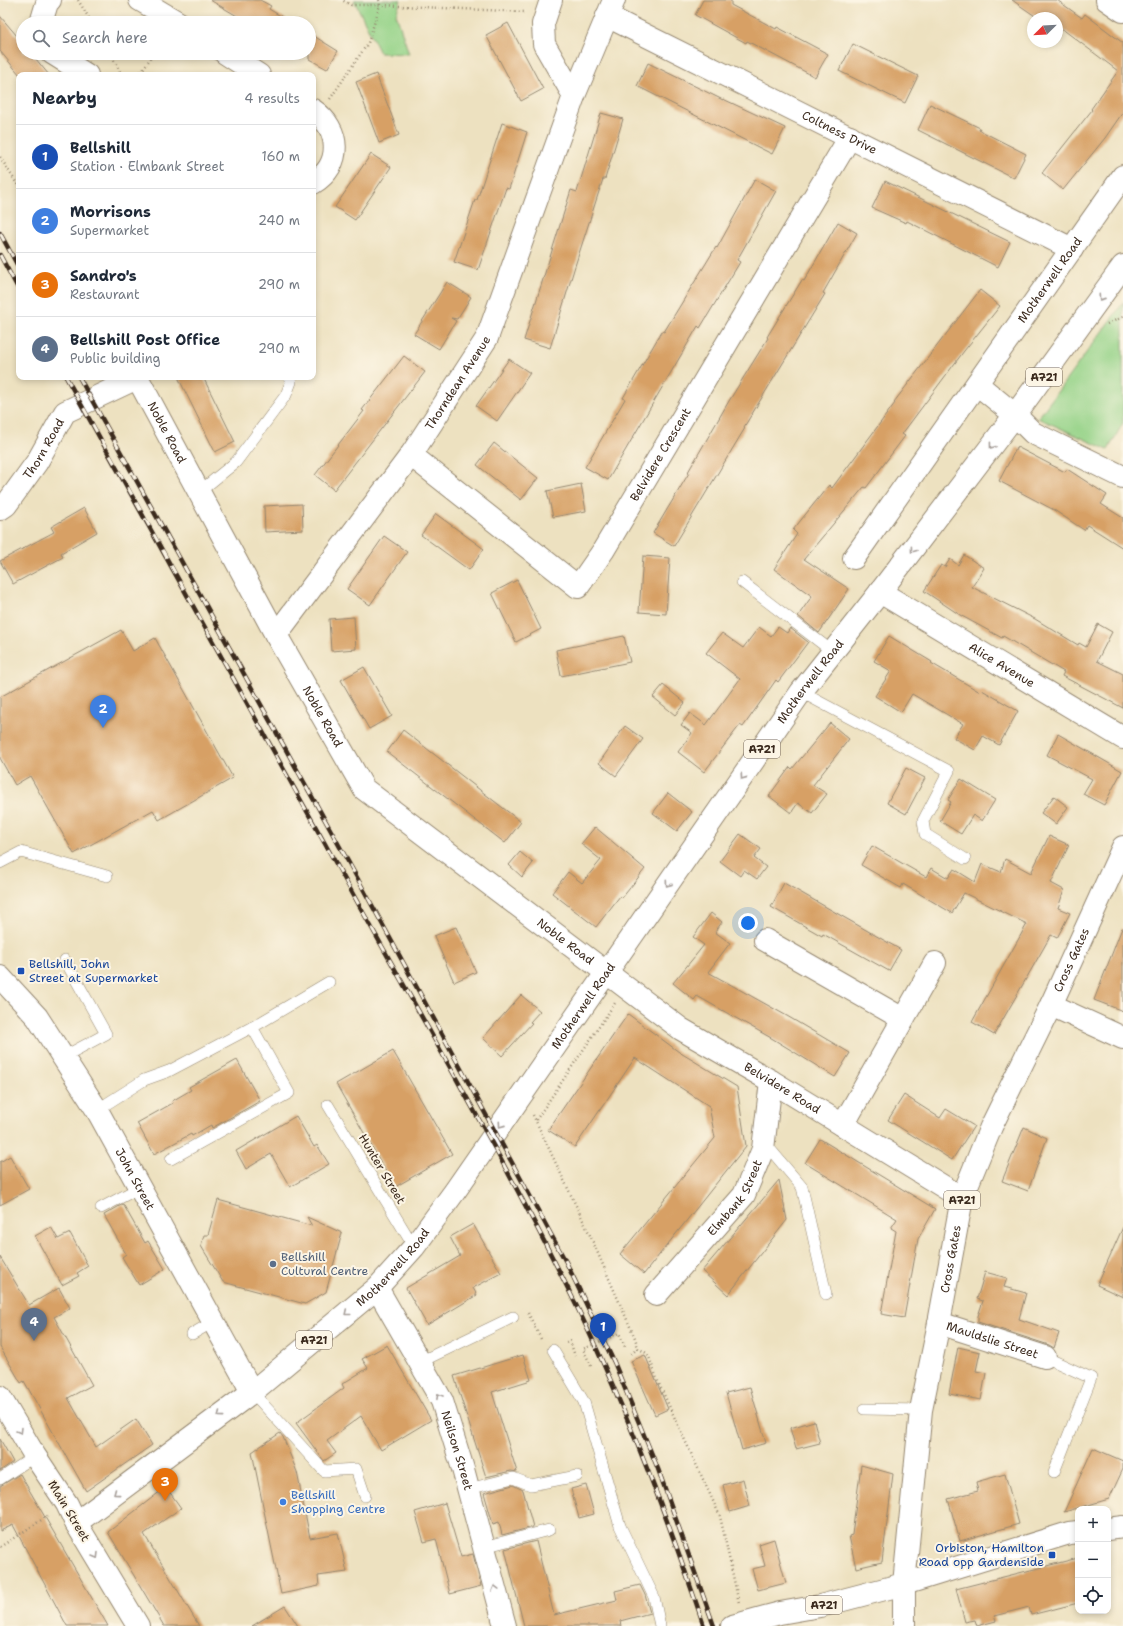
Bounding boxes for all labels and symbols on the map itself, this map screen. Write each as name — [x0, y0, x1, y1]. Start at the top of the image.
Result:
north arrow — [1027, 12, 1063, 48]
street label: Coltness Drive — [799, 107, 880, 158]
street label: Motherwell Road — [1014, 234, 1086, 326]
one-way arrow — [1098, 294, 1105, 301]
street label: Thorndean Avenue — [421, 332, 494, 433]
road number: A721 — [1026, 368, 1062, 386]
street label: Noble Road — [144, 399, 190, 466]
street label: Belvidere Crescent — [626, 405, 695, 504]
street label: Thorn Road — [19, 415, 68, 482]
one-way arrow — [989, 442, 996, 449]
one-way arrow — [910, 545, 917, 552]
street label: Motherwell Road — [773, 636, 848, 727]
street label: Alice Avenue — [966, 639, 1038, 691]
street label: Noble Road — [299, 683, 347, 750]
pin: 2 — [90, 695, 116, 728]
road number: A721 — [744, 740, 780, 758]
one-way arrow — [740, 773, 748, 780]
one-way arrow — [666, 879, 673, 886]
your location — [738, 913, 758, 933]
street label: Noble Road — [533, 915, 598, 969]
street label: Cross Gates — [1050, 925, 1093, 995]
place label: Bellshill, John Street at Supermarket — [29, 956, 158, 986]
street label: Motherwell Road — [548, 959, 619, 1052]
marker: Bellshill, John Street at Supermarket — [16, 966, 26, 976]
street label: Belvidere Road — [741, 1059, 824, 1118]
one-way arrow — [498, 1121, 506, 1128]
street label: Hunter Street — [355, 1131, 409, 1207]
street label: John Street — [111, 1145, 158, 1213]
street label: Elmbank Street — [704, 1157, 766, 1239]
road number: A721 — [944, 1191, 980, 1209]
street label: Cross Gates — [937, 1224, 965, 1294]
street label: Motherwell Road — [353, 1225, 433, 1310]
place label: Bellshill Cultural Centre — [281, 1249, 369, 1279]
marker: Bellshill Cultural Centre — [268, 1259, 278, 1269]
pin: 4 — [21, 1308, 47, 1341]
one-way arrow — [344, 1308, 351, 1315]
pin: 1 — [590, 1313, 616, 1346]
street label: Mauldslie Street — [944, 1318, 1040, 1362]
road number: A721 — [296, 1331, 332, 1349]
one-way arrow — [437, 1393, 444, 1400]
street label: Neilson Street — [437, 1409, 476, 1492]
one-way arrow — [218, 1411, 225, 1418]
one-way arrow — [15, 1427, 23, 1434]
pin: 3 — [152, 1468, 178, 1501]
street label: Main Street — [44, 1477, 94, 1545]
place label: Bellshill Shopping Centre — [291, 1487, 386, 1517]
one-way arrow — [113, 1488, 120, 1496]
marker: Bellshill Shopping Centre — [278, 1497, 288, 1507]
place label: Orbiston, Hamilton Road opp Gardenside — [919, 1540, 1044, 1570]
marker: Orbiston, Hamilton Road opp Gardenside — [1047, 1550, 1057, 1560]
one-way arrow — [92, 1552, 99, 1559]
one-way arrow — [491, 1585, 500, 1592]
road number: A721 — [806, 1596, 842, 1614]

